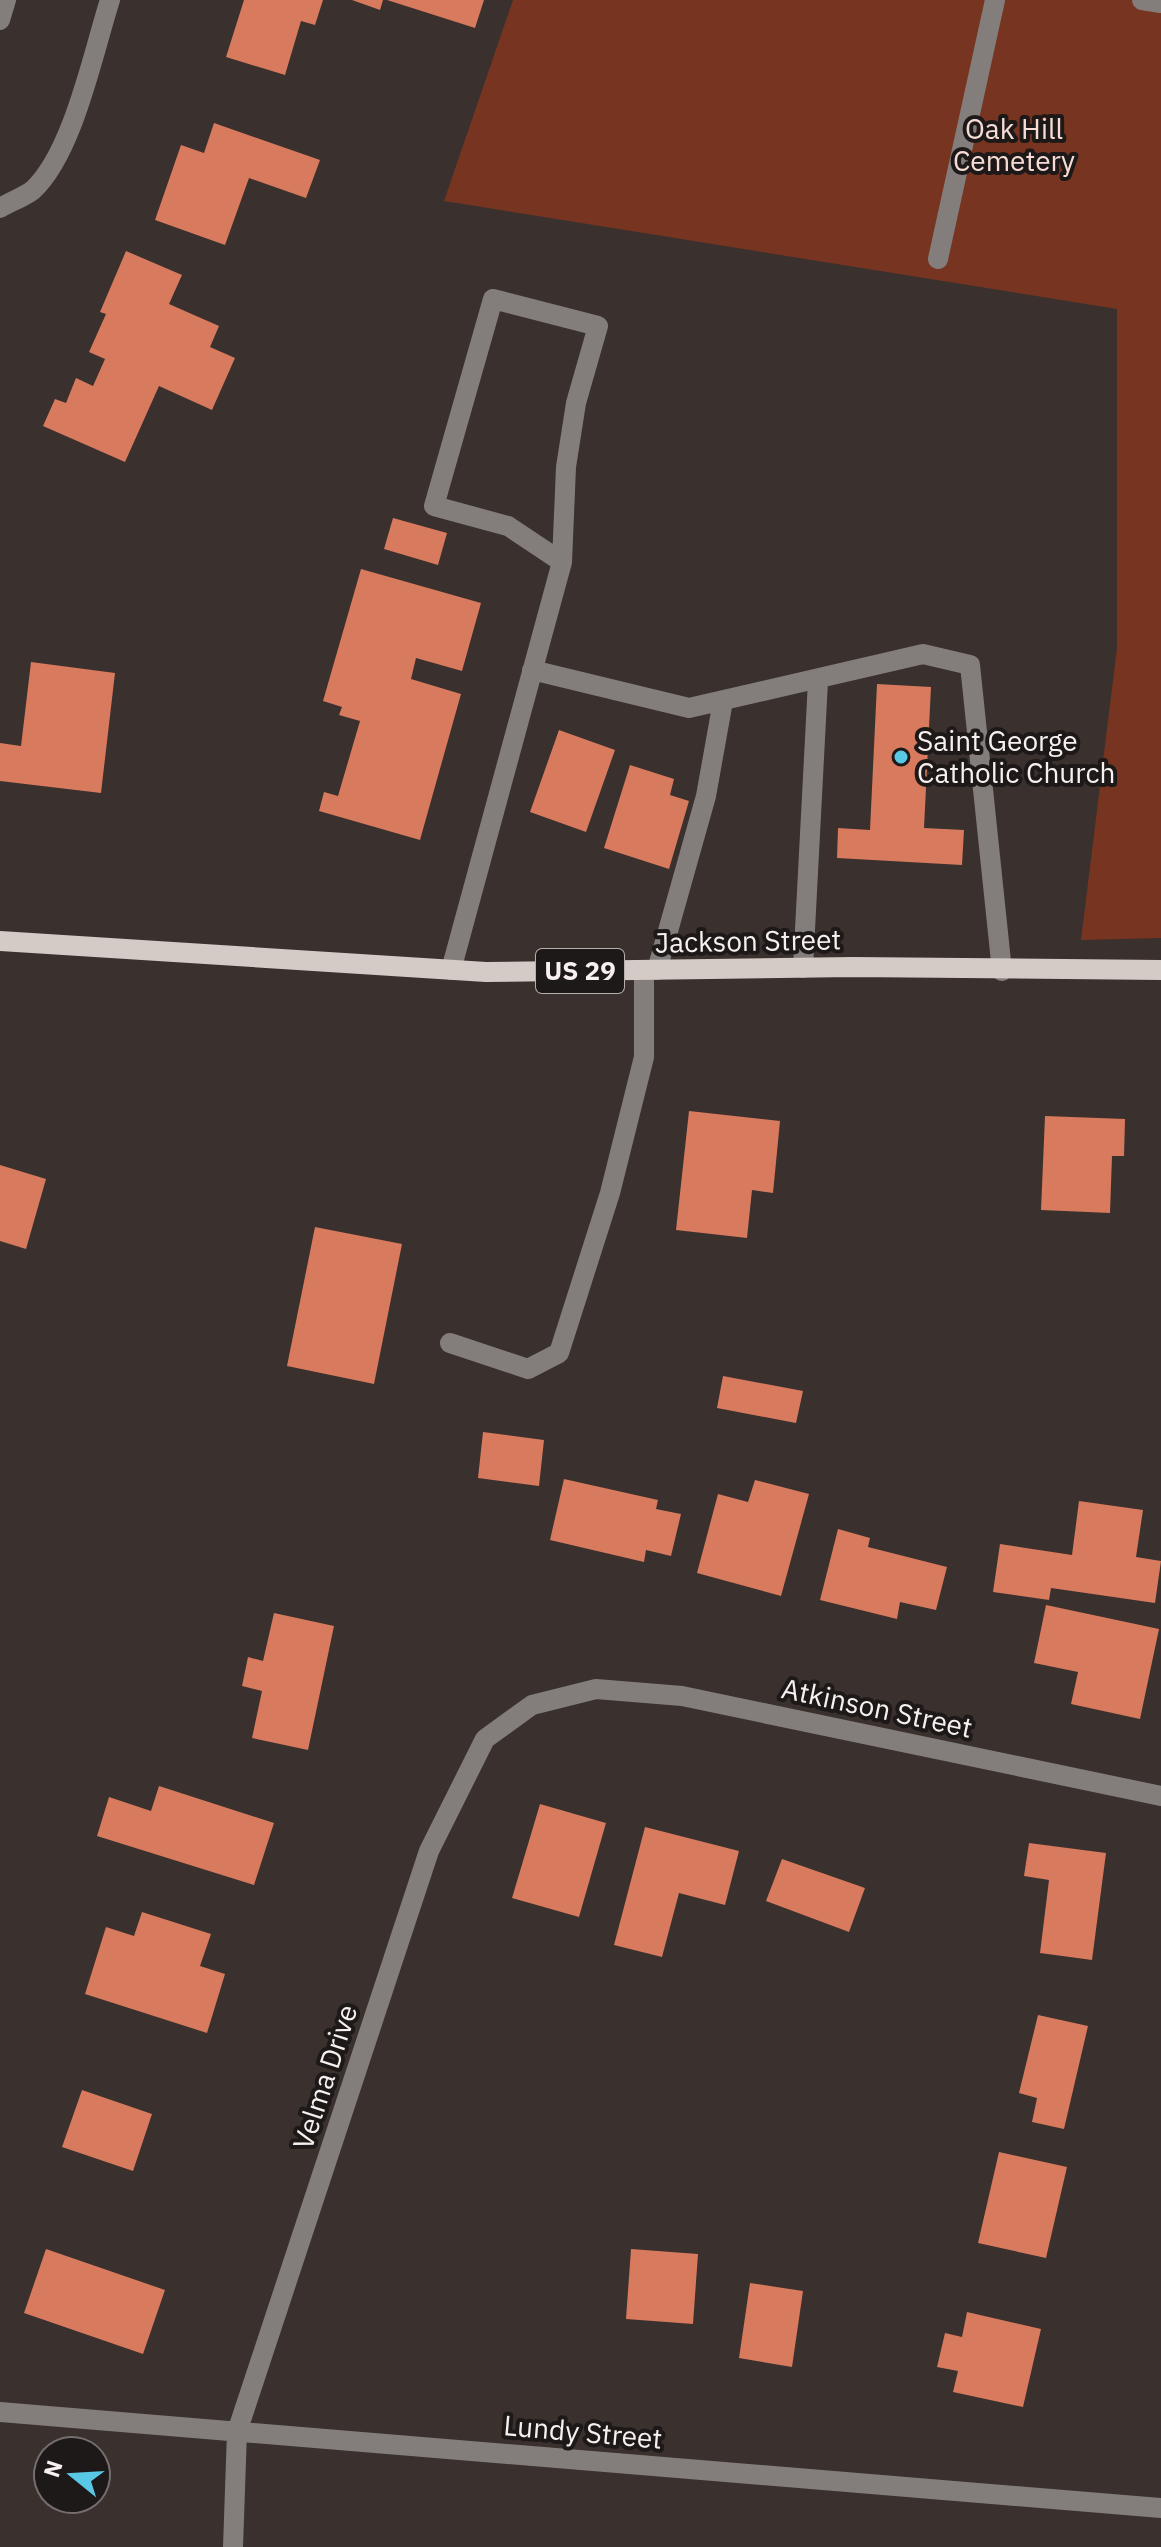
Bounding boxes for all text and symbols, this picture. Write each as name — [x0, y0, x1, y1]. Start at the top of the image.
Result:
park label: Oak Hill Cemetery — [953, 110, 1075, 179]
place label: Saint George Catholic Church — [917, 722, 1115, 791]
marker: Saint George Catholic Church — [892, 748, 910, 766]
street label: Jackson Street — [654, 920, 842, 961]
road number: US 29 — [536, 949, 624, 993]
street label: Atkinson Street — [778, 1669, 976, 1746]
street label: Velma Drive — [284, 2000, 365, 2154]
street label: Lundy Street — [502, 2406, 664, 2457]
north arrow — [32, 2435, 112, 2515]
text: N — [36, 2457, 69, 2481]

